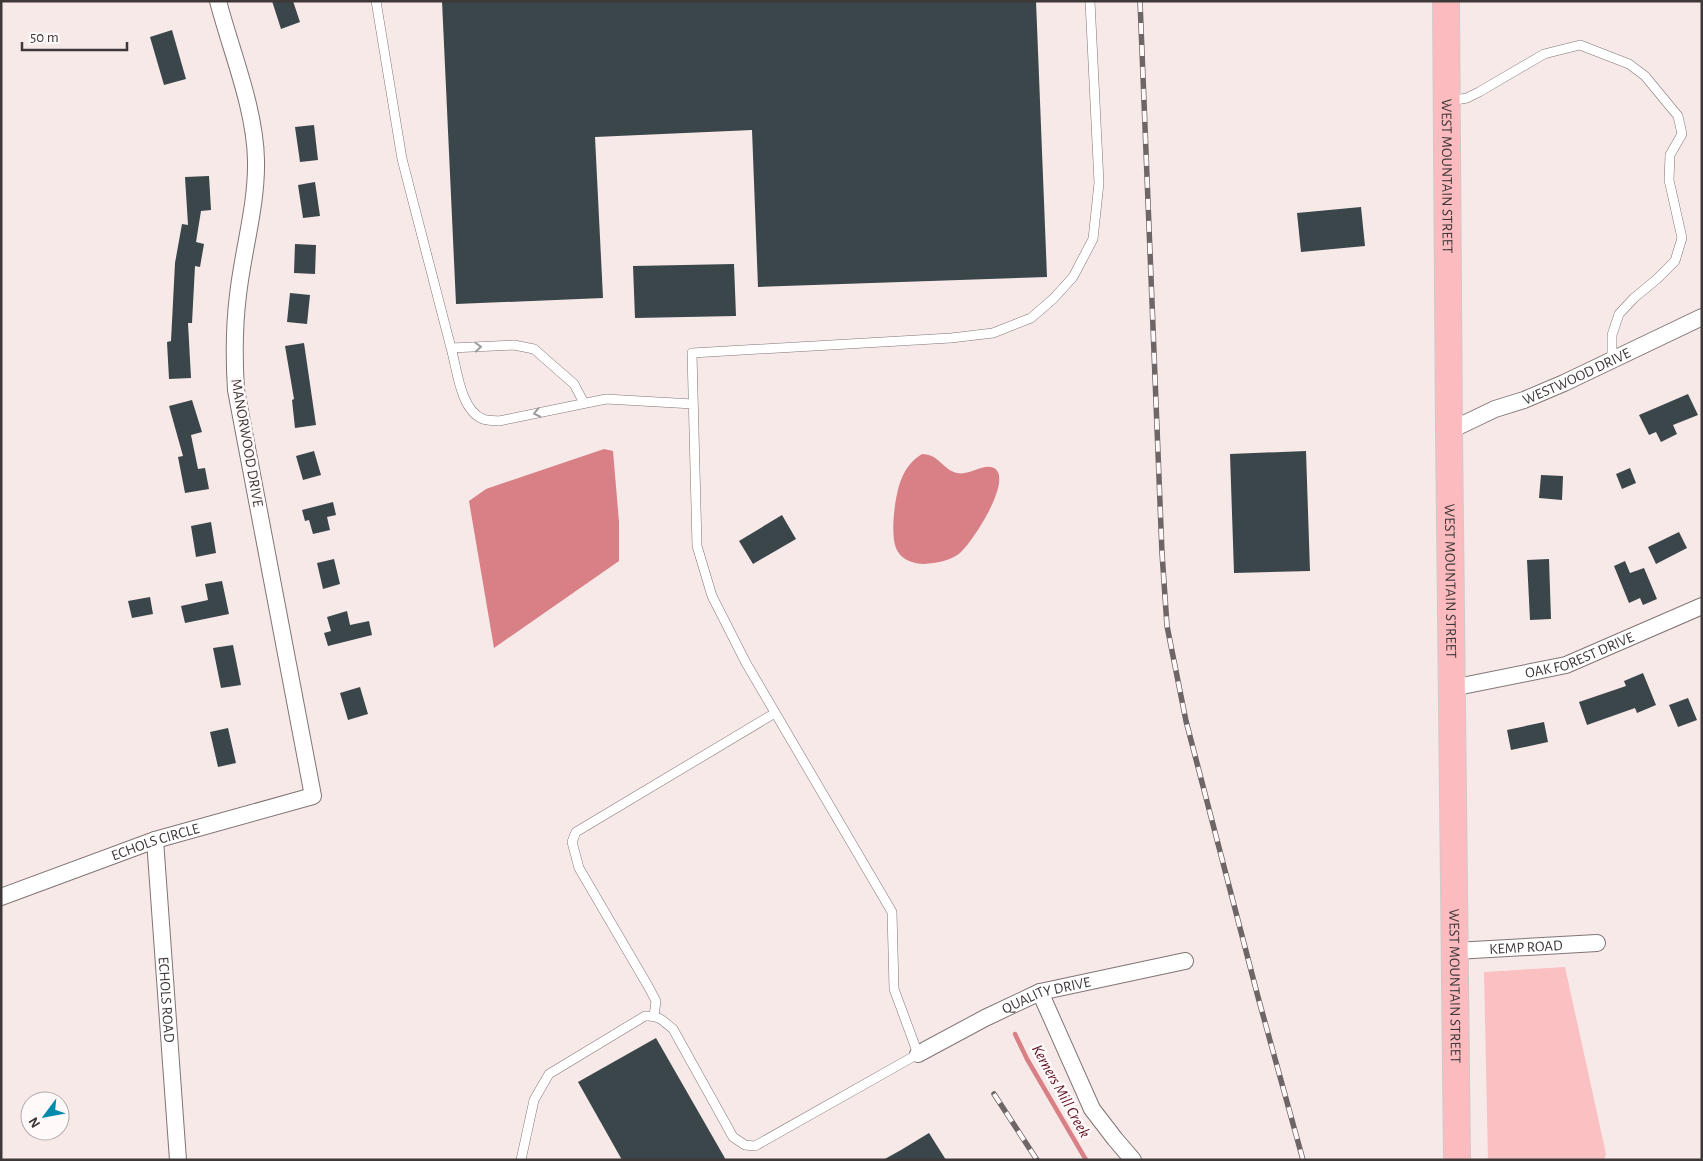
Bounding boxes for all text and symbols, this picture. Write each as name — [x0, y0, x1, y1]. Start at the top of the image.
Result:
scale bar — [22, 20, 128, 52]
text: 50 m — [30, 30, 59, 45]
street label: WEST MOUNTAIN STREET — [1439, 99, 1455, 254]
one-way arrow — [474, 341, 482, 352]
street label: WESTWOOD DRIVE — [1520, 345, 1633, 407]
street label: MANORWOOD DRIVE — [228, 378, 266, 508]
one-way arrow — [532, 407, 541, 418]
street label: WEST MOUNTAIN STREET — [1442, 504, 1459, 659]
street label: OAK FOREST DRIVE — [1524, 629, 1636, 681]
street label: ECHOLS CIRCLE — [109, 821, 201, 863]
street label: WEST MOUNTAIN STREET — [1447, 909, 1463, 1064]
street label: KEMP ROAD — [1489, 937, 1563, 957]
street label: ECHOLS ROAD — [156, 956, 177, 1043]
street label: QUALITY DRIVE — [999, 974, 1092, 1016]
water label: Kerners Mill Creek — [1029, 1042, 1093, 1140]
north arrow — [20, 1091, 70, 1141]
text: N — [26, 1115, 43, 1130]

